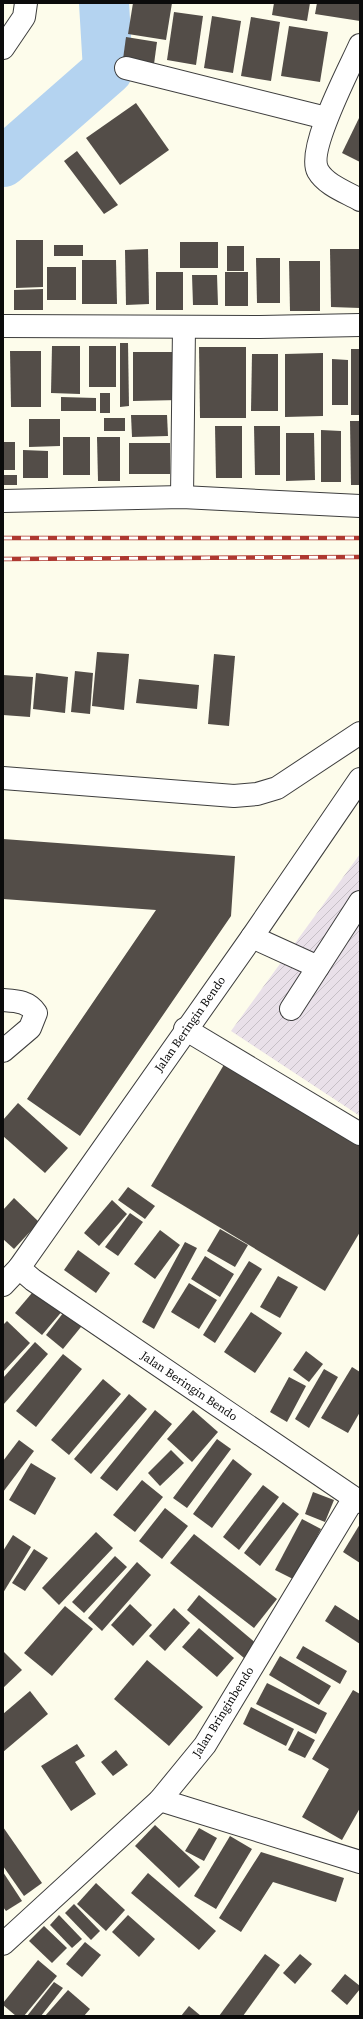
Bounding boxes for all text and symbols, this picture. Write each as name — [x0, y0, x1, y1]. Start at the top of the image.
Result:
street label: Jalan Beringin Bendo — [150, 973, 229, 1076]
street label: Jalan Beringin Bendo — [137, 1347, 241, 1425]
street label: Jalan Bringinbendo — [188, 1663, 258, 1761]

